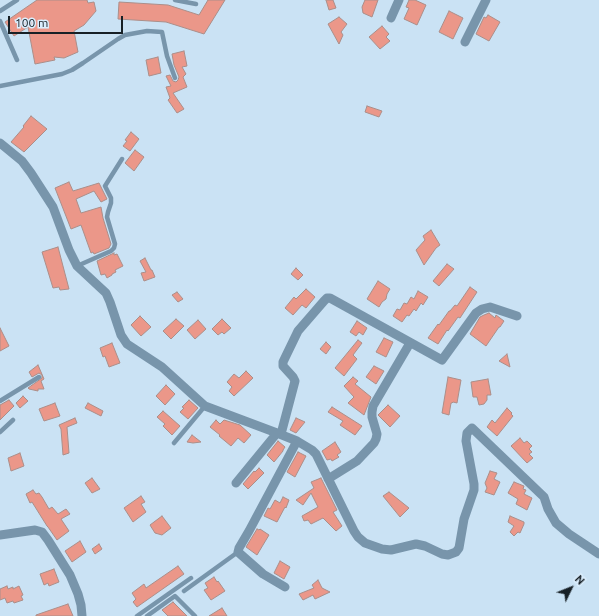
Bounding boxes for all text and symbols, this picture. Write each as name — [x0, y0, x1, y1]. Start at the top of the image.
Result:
scale bar — [10, 8, 125, 34]
text: 100 m — [15, 16, 48, 29]
north arrow — [551, 568, 591, 608]
text: N — [573, 573, 587, 587]

